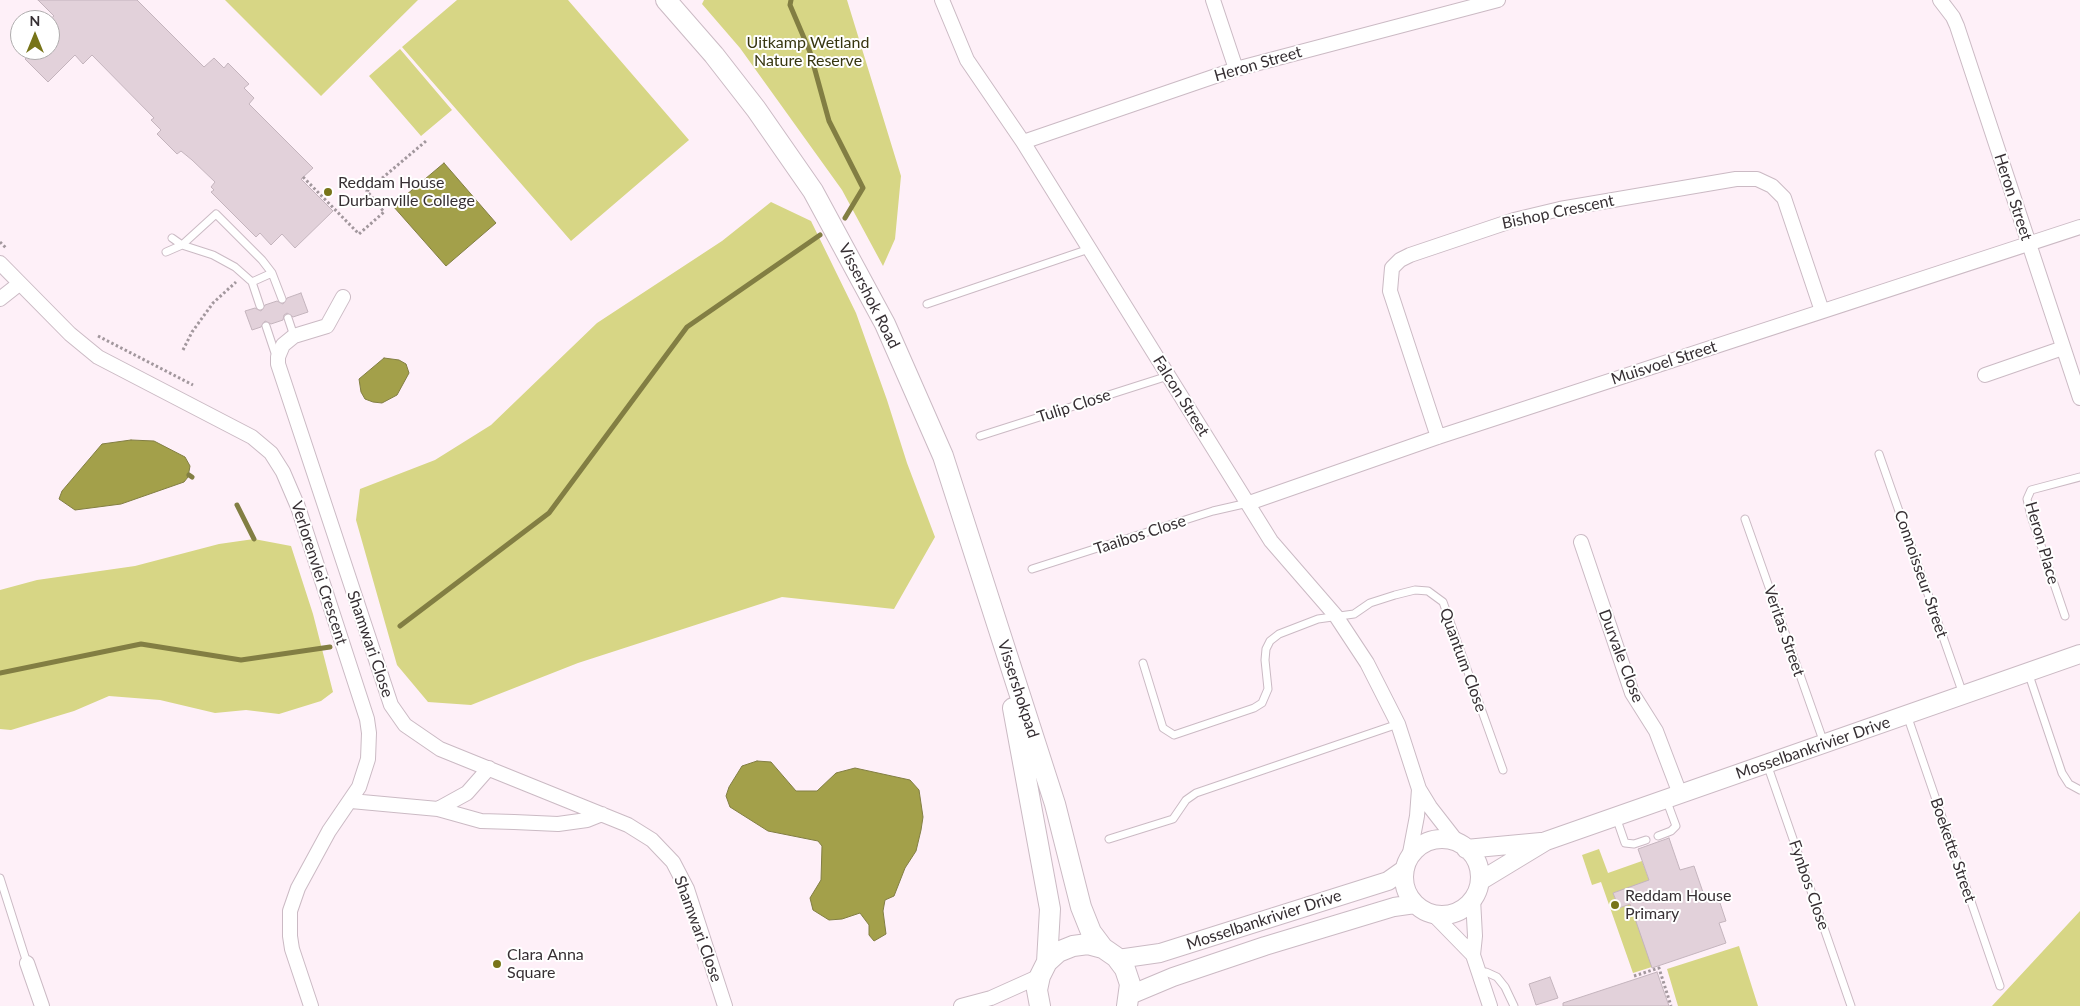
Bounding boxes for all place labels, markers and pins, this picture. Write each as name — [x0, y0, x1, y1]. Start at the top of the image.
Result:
place label: Reddam House Durbanville College — [338, 173, 475, 211]
marker: Reddam House Durbanville College — [322, 186, 334, 198]
place label: Reddam House Primary — [1625, 886, 1731, 924]
marker: Reddam House Primary — [1609, 899, 1621, 911]
place label: Clara Anna Square — [507, 945, 584, 983]
marker: Clara Anna Square — [491, 958, 503, 970]

